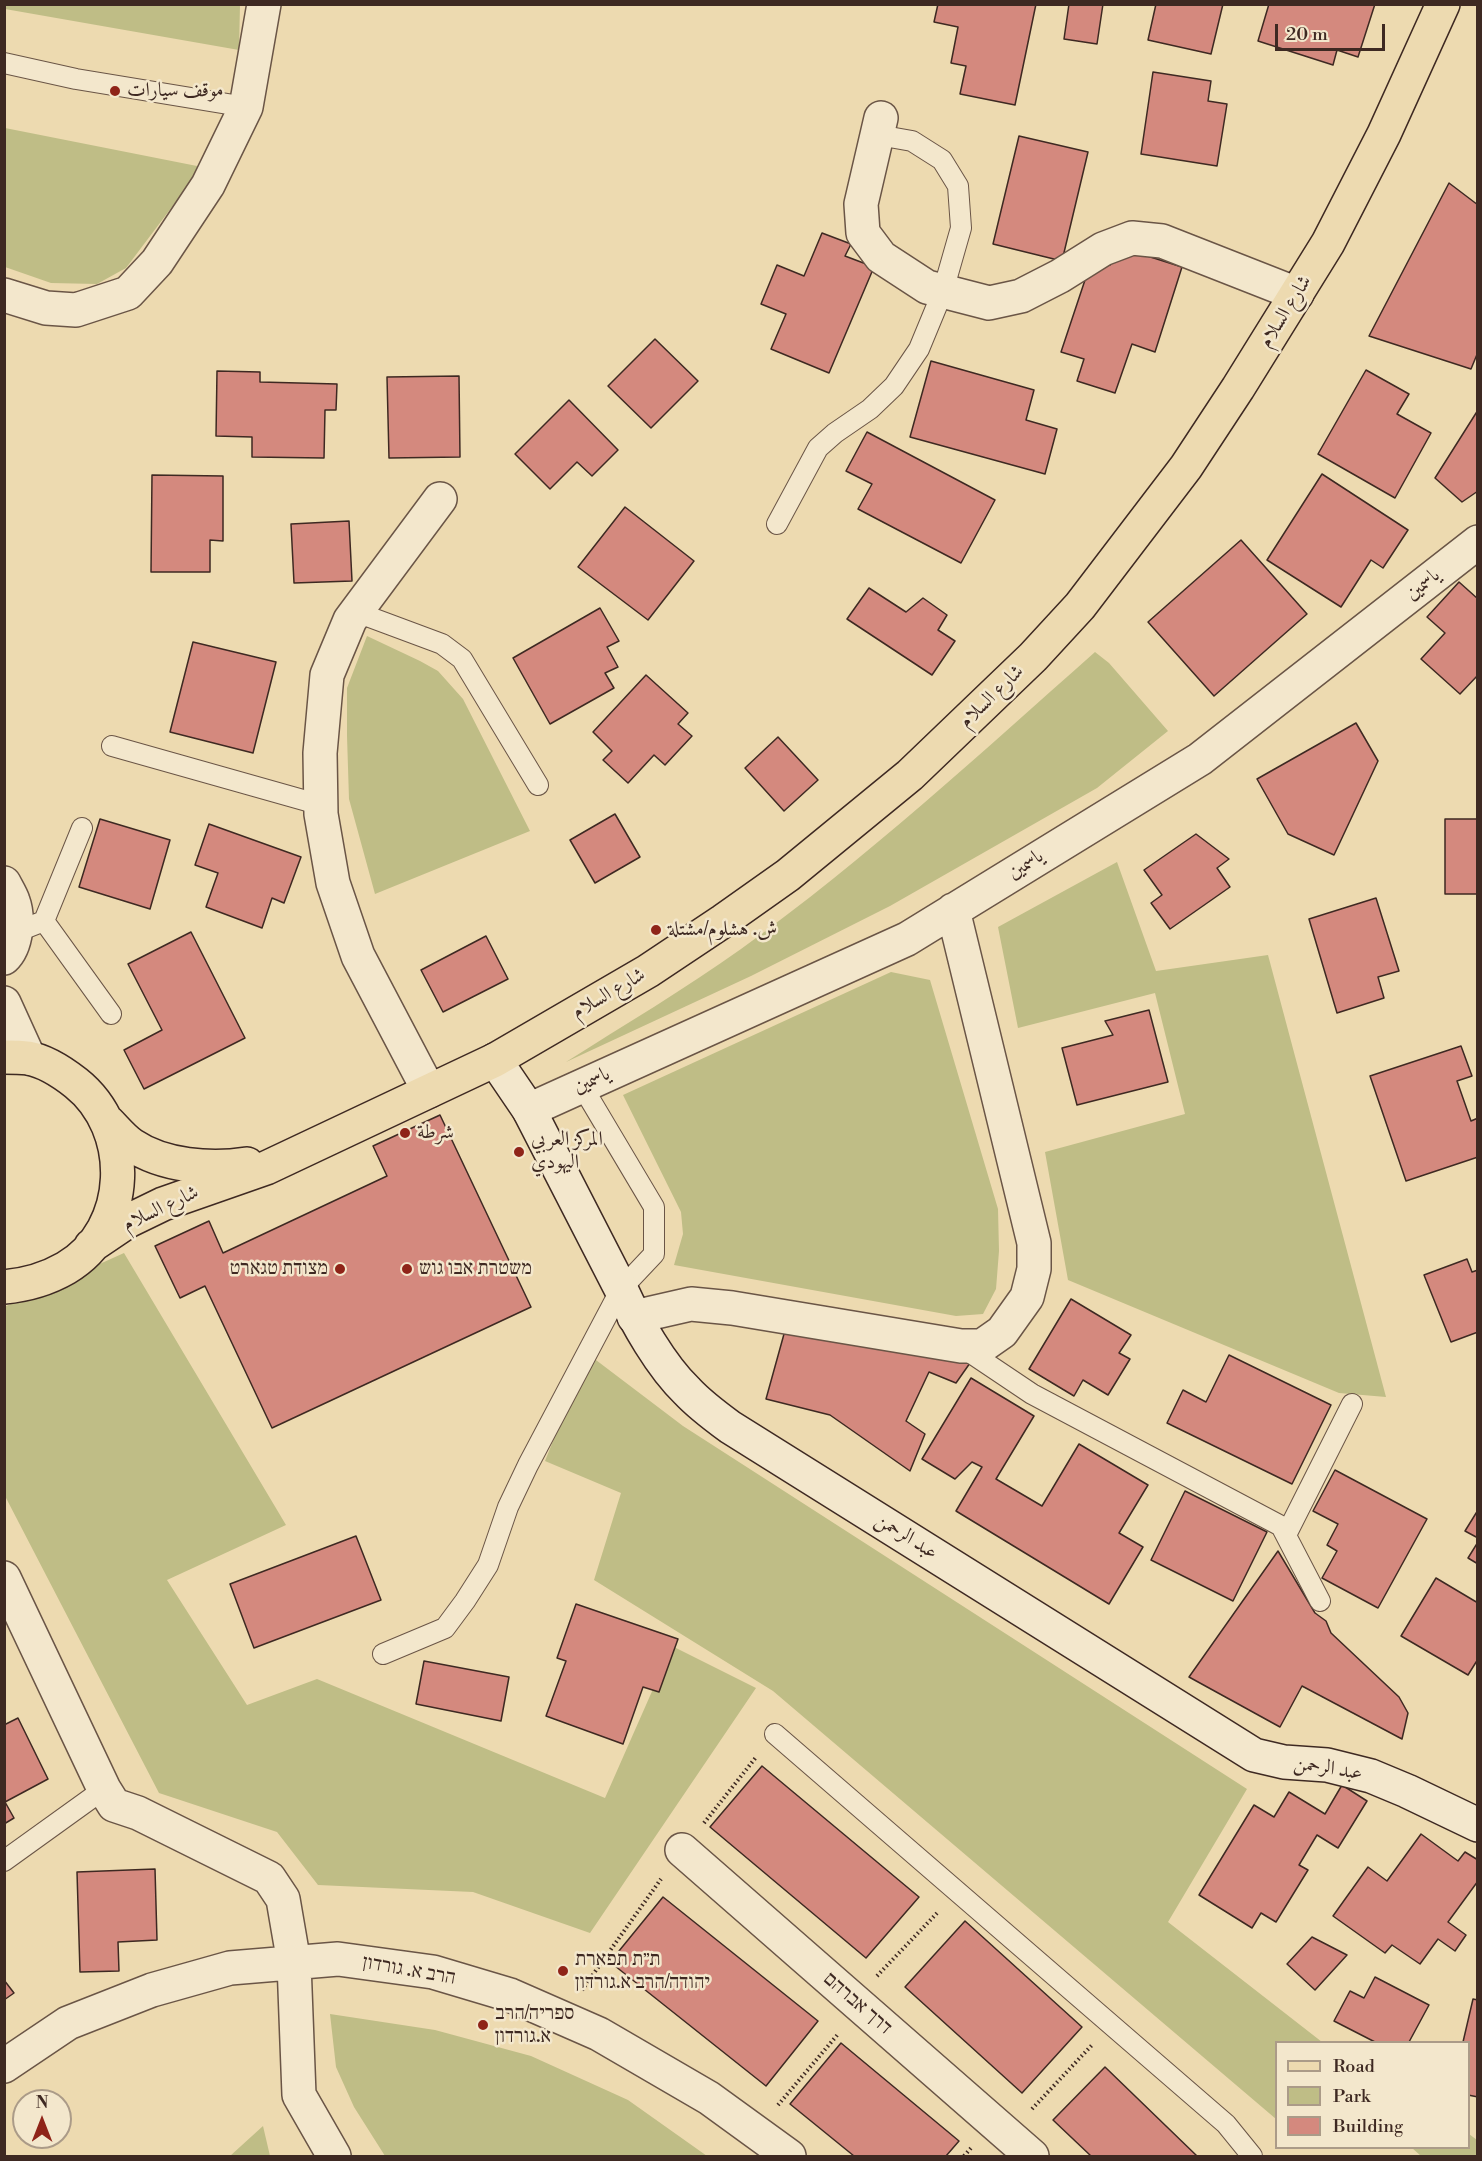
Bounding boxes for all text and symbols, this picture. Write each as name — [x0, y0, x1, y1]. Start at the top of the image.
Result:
scale bar — [1278, 12, 1388, 50]
text: 20 m — [1286, 23, 1328, 46]
place label: موقف سيارات — [127, 79, 223, 103]
marker: موقف سيارات — [108, 84, 122, 98]
street label: شارع السلام — [1254, 271, 1318, 353]
street label: ياسمين — [1401, 564, 1445, 606]
street label: شارع السلام — [955, 660, 1029, 734]
street label: ياسمين — [1004, 845, 1048, 885]
place label: ش. هشلوم/مشتلة — [668, 918, 777, 942]
marker: ش. هشلوم/مشتلة — [649, 923, 663, 937]
street label: شارع السلام — [568, 963, 650, 1025]
street label: ياسمين — [570, 1062, 614, 1100]
place label: شرطة — [417, 1121, 454, 1145]
marker: شرطة — [398, 1126, 412, 1140]
place label: المركز العربي اليهودي — [531, 1128, 603, 1175]
marker: المركز العربي اليهودي — [512, 1145, 526, 1159]
street label: شارع السلام — [119, 1181, 203, 1237]
place label: מצודת טגארט — [230, 1257, 328, 1281]
place label: משטרת אבו גוש — [419, 1257, 532, 1281]
marker: מצודת טגארט — [333, 1262, 347, 1276]
marker: משטרת אבו גוש — [400, 1262, 414, 1276]
street label: عبد الرحمن — [870, 1508, 942, 1566]
street label: عبد الرحمن — [1292, 1752, 1364, 1786]
place label: ת״ת תפארת יהודה/הרב א.גורדון — [575, 1948, 710, 1995]
street label: הרב א. גורדון — [361, 1951, 457, 1991]
marker: ת״ת תפארת יהודה/הרב א.גורדון — [556, 1964, 570, 1978]
street label: דרך אברהם — [818, 1968, 896, 2040]
place label: ספריה/הרב א.גורדון — [495, 2002, 574, 2049]
marker: ספריה/הרב א.גורדון — [476, 2018, 490, 2032]
legend — [1275, 2041, 1470, 2149]
text: Road — [1333, 2055, 1375, 2078]
text: Park — [1333, 2085, 1370, 2108]
north arrow — [12, 2089, 72, 2149]
text: N — [36, 2093, 48, 2113]
text: Building — [1333, 2115, 1403, 2138]

